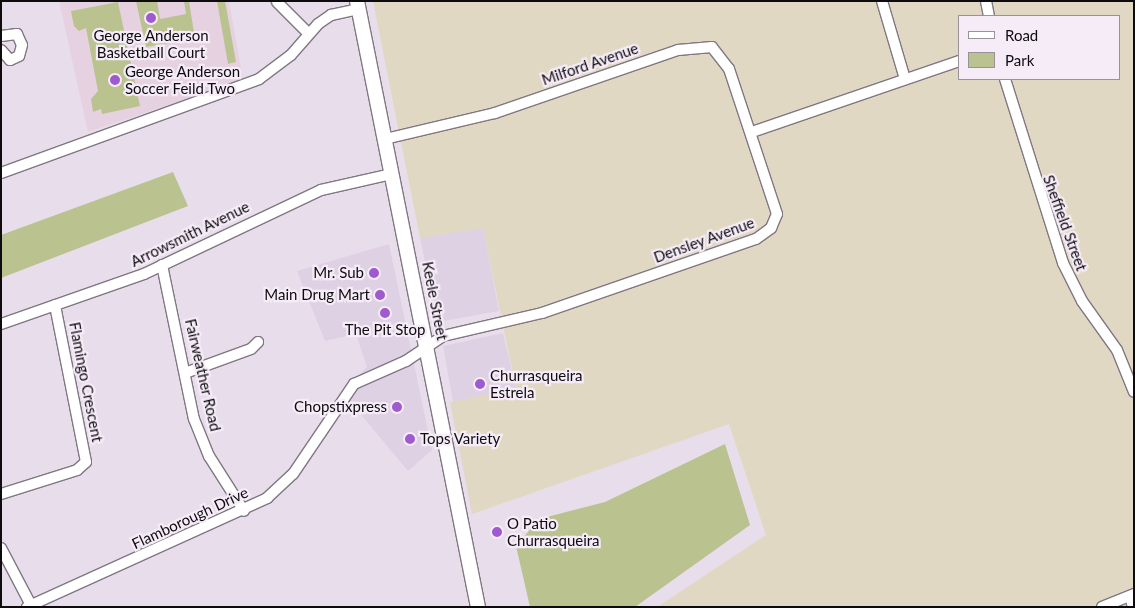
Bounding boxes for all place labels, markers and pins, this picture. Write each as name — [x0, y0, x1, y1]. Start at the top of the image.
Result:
marker: George Anderson Basketball Court — [145, 12, 157, 24]
place label: George Anderson Basketball Court — [93, 26, 209, 61]
place label: George Anderson Soccer Feild Two — [125, 62, 241, 97]
marker: George Anderson Soccer Feild Two — [109, 74, 121, 86]
place label: Mr. Sub — [313, 264, 364, 282]
marker: Mr. Sub — [368, 267, 380, 279]
place label: Main Drug Mart — [264, 286, 370, 304]
marker: Main Drug Mart — [374, 289, 386, 301]
marker: The Pit Stop — [379, 307, 391, 319]
place label: The Pit Stop — [345, 321, 425, 339]
place label: Churrasqueira Estrela — [490, 366, 583, 401]
marker: Churrasqueira Estrela — [474, 378, 486, 390]
place label: Chopstixpress — [294, 398, 387, 416]
marker: Chopstixpress — [391, 401, 403, 413]
place label: Tops Variety — [420, 430, 501, 448]
marker: Tops Variety — [404, 433, 416, 445]
place label: O Patio Churrasqueira — [507, 514, 600, 549]
marker: O Patio Churrasqueira — [491, 526, 503, 538]

